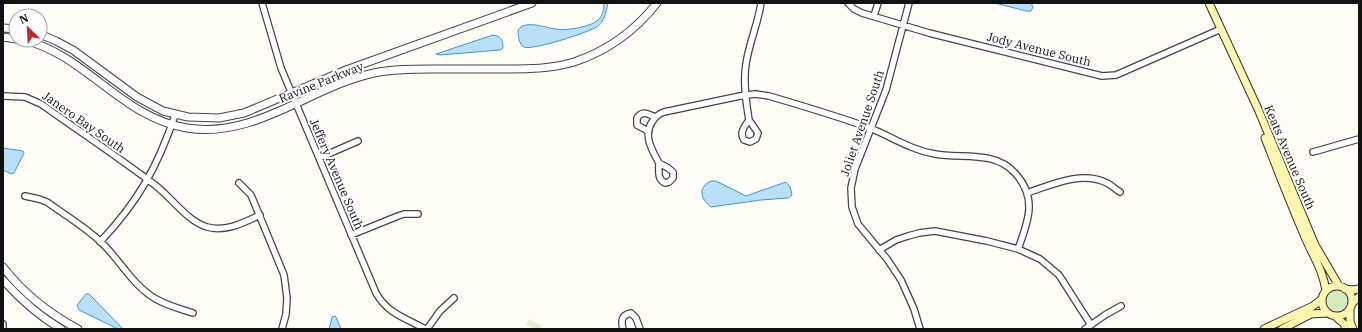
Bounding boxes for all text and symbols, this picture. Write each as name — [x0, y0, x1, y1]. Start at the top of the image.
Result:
north arrow — [8, 8, 48, 48]
text: N — [17, 11, 31, 27]
street label: Jody Avenue South — [985, 29, 1093, 69]
street label: Ravine Parkway — [277, 58, 366, 106]
street label: Joliet Avenue South — [837, 68, 887, 178]
street label: Janero Bay South — [40, 88, 129, 156]
street label: Keats Avenue South — [1261, 103, 1319, 212]
street label: Jeffery Avenue South — [307, 116, 367, 232]

